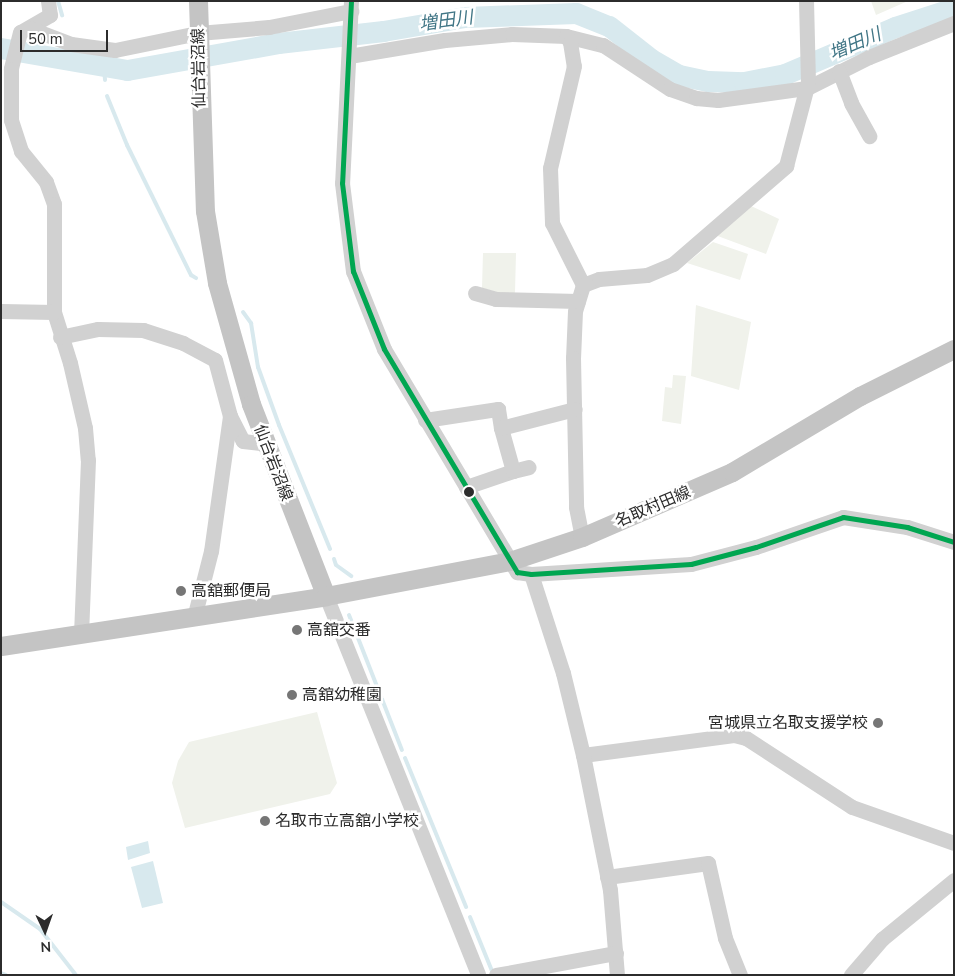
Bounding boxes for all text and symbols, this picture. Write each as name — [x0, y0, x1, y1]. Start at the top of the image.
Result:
water label: 増田川 — [418, 7, 474, 35]
scale bar — [22, 20, 110, 52]
water label: 増田川 — [826, 24, 884, 64]
street label: 仙台岩沼線 — [189, 28, 209, 108]
text: 50 m — [28, 29, 63, 49]
street label: 仙台岩沼線 — [250, 422, 296, 504]
street label: 名取村田線 — [612, 483, 694, 531]
unlabelled marker — [464, 487, 474, 497]
place label: 高舘郵便局 — [191, 581, 271, 601]
marker: 高舘郵便局 — [175, 585, 187, 597]
place label: 高舘交番 — [307, 620, 371, 640]
marker: 高舘交番 — [291, 624, 303, 636]
place label: 高舘幼稚園 — [302, 685, 382, 705]
marker: 高舘幼稚園 — [286, 689, 298, 701]
place label: 宮城県立名取支援学校 — [708, 713, 868, 733]
marker: 宮城県立名取支援学校 — [872, 717, 884, 729]
place label: 名取市立高舘小学校 — [275, 811, 419, 831]
marker: 名取市立高舘小学校 — [259, 815, 271, 827]
north arrow — [20, 906, 70, 956]
text: N — [40, 937, 52, 956]

